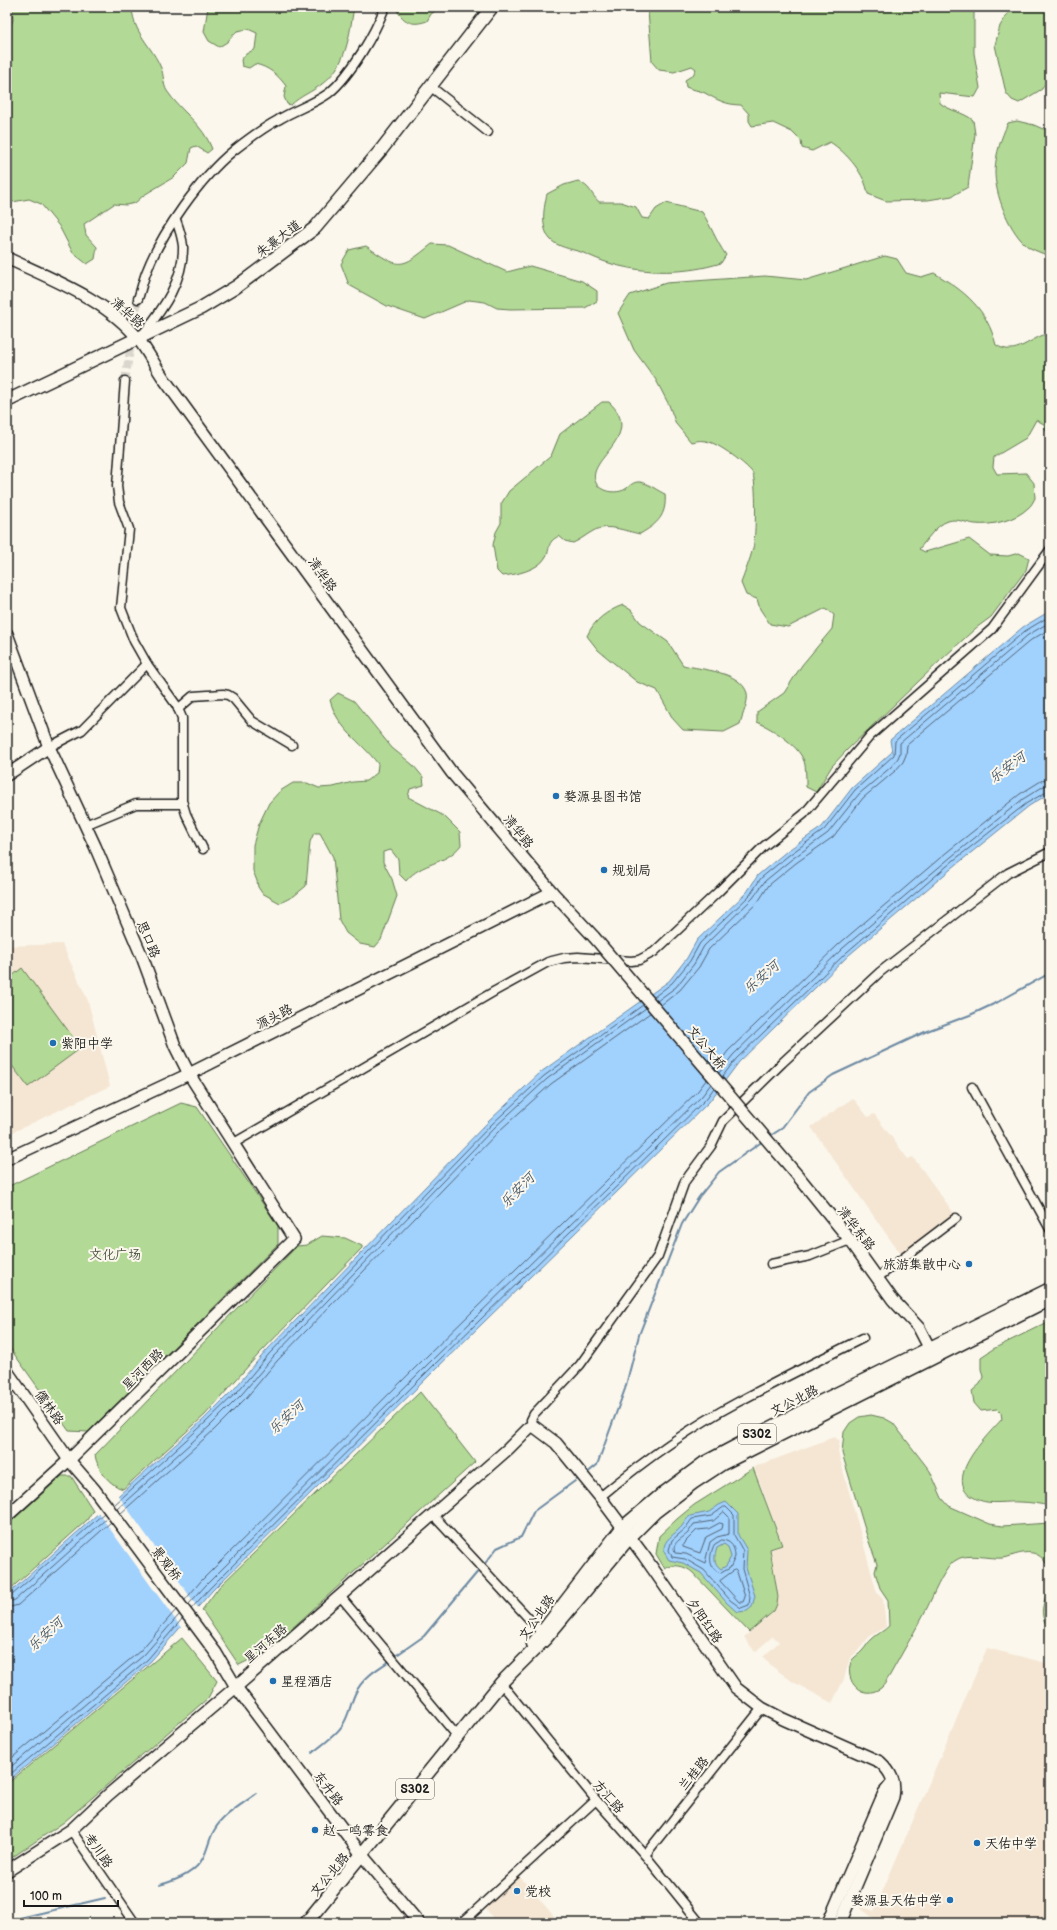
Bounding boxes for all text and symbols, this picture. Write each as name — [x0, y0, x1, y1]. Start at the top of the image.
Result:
street label: 朱熹大道 — [253, 217, 304, 261]
street label: 清华路 — [107, 294, 147, 332]
street label: 清华路 — [304, 554, 340, 595]
water label: 乐安河 — [985, 747, 1031, 787]
place label: 婺源县图书馆 — [564, 789, 642, 805]
marker: 婺源县图书馆 — [551, 791, 561, 801]
street label: 清华路 — [500, 812, 537, 852]
place label: 规划局 — [612, 863, 651, 879]
marker: 规划局 — [599, 865, 609, 875]
street label: 思口路 — [133, 918, 163, 960]
water label: 乐安河 — [740, 956, 784, 998]
street label: 源头路 — [253, 1001, 295, 1033]
street label: 文公大桥 — [683, 1023, 729, 1073]
place label: 紫阳中学 — [61, 1036, 113, 1052]
marker: 紫阳中学 — [48, 1038, 58, 1048]
water label: 乐安河 — [496, 1168, 540, 1211]
street label: 清华东路 — [834, 1203, 879, 1254]
park label: 文化广场 — [89, 1247, 141, 1263]
place label: 旅游集散中心 — [883, 1257, 961, 1273]
marker: 旅游集散中心 — [964, 1259, 974, 1269]
street label: 星河西路 — [119, 1346, 167, 1394]
street label: 文公北路 — [768, 1382, 821, 1420]
street label: 儒林路 — [31, 1387, 67, 1428]
water label: 乐安河 — [265, 1396, 309, 1438]
road number: S302 — [738, 1424, 776, 1444]
street label: 景观桥 — [148, 1543, 184, 1584]
street label: 文公北路 — [515, 1592, 558, 1643]
street label: 夕阳红路 — [683, 1595, 726, 1646]
water label: 乐安河 — [24, 1613, 68, 1655]
street label: 星河东路 — [241, 1621, 291, 1667]
place label: 星程酒店 — [281, 1674, 333, 1690]
marker: 星程酒店 — [268, 1676, 278, 1686]
street label: 兰桂路 — [675, 1753, 712, 1794]
street label: 东升路 — [310, 1768, 346, 1809]
street label: 方汇路 — [589, 1777, 627, 1817]
road number: S302 — [396, 1779, 434, 1799]
place label: 赵一鸣零食 — [323, 1823, 388, 1839]
marker: 赵一鸣零食 — [310, 1825, 320, 1835]
street label: 考川路 — [80, 1830, 116, 1871]
place label: 天佑中学 — [985, 1836, 1037, 1852]
marker: 天佑中学 — [972, 1838, 982, 1848]
street label: 文公北路 — [307, 1850, 353, 1900]
scale bar — [24, 1882, 118, 1908]
place label: 党校 — [525, 1884, 551, 1900]
marker: 党校 — [512, 1886, 522, 1896]
text: 100 m — [30, 1889, 62, 1904]
place label: 婺源县天佑中学 — [851, 1893, 942, 1909]
marker: 婺源县天佑中学 — [945, 1895, 955, 1905]

